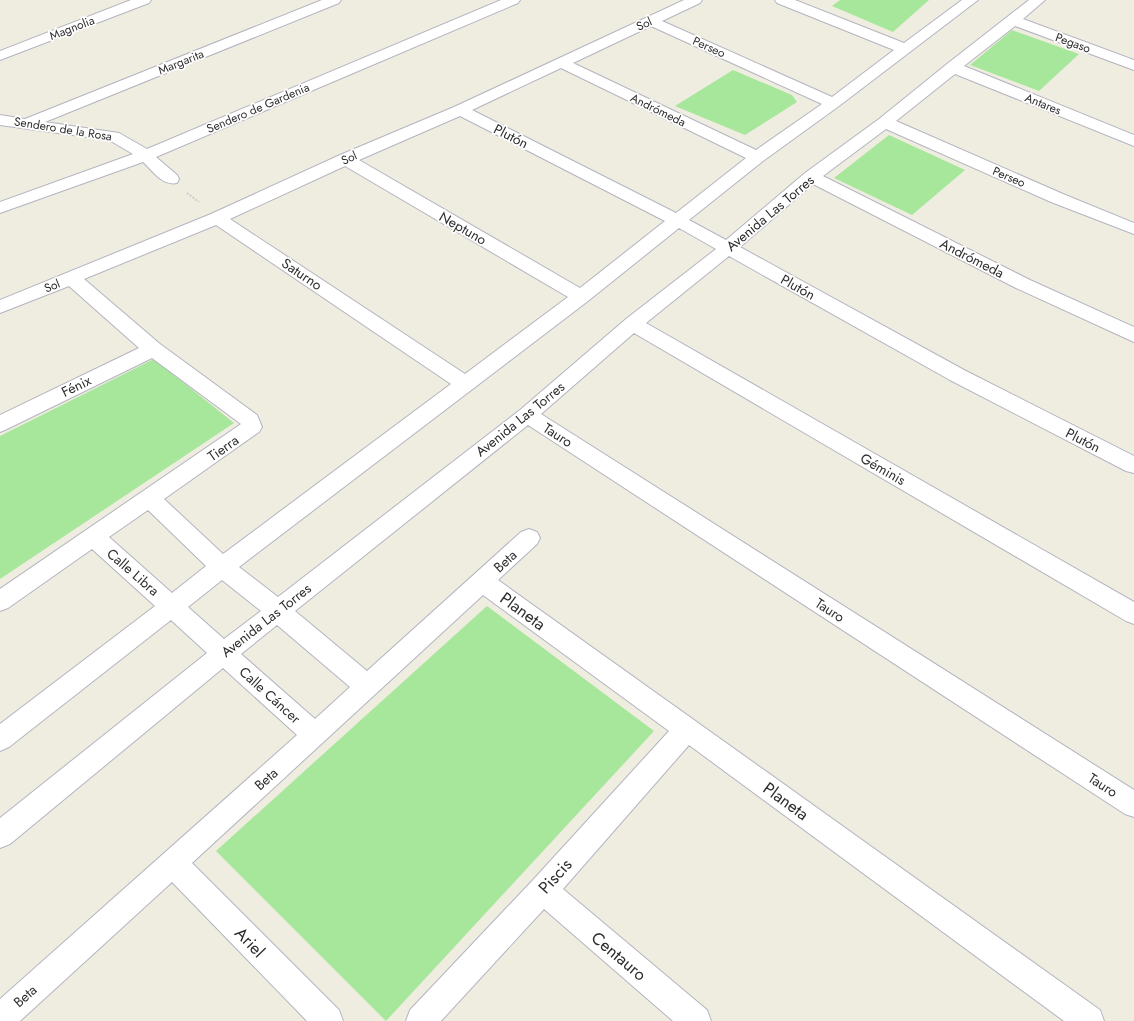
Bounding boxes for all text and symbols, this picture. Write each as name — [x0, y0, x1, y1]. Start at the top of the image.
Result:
street label: Magnolia — [47, 11, 97, 45]
street label: Sol — [633, 13, 655, 35]
street label: Pegaso — [1053, 28, 1094, 58]
street label: Perseo — [690, 32, 729, 62]
street label: Margarita — [155, 45, 207, 79]
street label: Sendero de Gardenia — [204, 78, 312, 138]
street label: Andrómeda — [627, 89, 689, 131]
street label: Antares — [1022, 89, 1064, 119]
street label: Sendero de la Rosa — [13, 112, 113, 146]
street label: Plutón — [490, 119, 532, 153]
street label: Sol — [338, 147, 360, 169]
street label: Perseo — [990, 162, 1029, 192]
street label: Avenida Las Torres — [722, 170, 819, 256]
street label: Neptuno — [436, 206, 491, 250]
street label: Andrómeda — [936, 233, 1008, 283]
street label: Saturno — [278, 253, 326, 295]
street label: Plutón — [777, 269, 819, 305]
street label: Sol — [41, 275, 63, 297]
street label: Fénix — [58, 370, 94, 402]
street label: Avenida Las Torres — [471, 377, 569, 461]
street label: Tauro — [539, 418, 577, 452]
street label: Plutón — [1062, 423, 1104, 457]
street label: Tierra — [203, 430, 243, 466]
street label: Géminis — [857, 448, 910, 490]
street label: Calle Libra — [102, 544, 164, 600]
street label: Beta — [489, 545, 521, 577]
street label: Avenida Las Torres — [217, 578, 316, 662]
street label: Planeta — [495, 586, 551, 636]
street label: Tauro — [811, 593, 849, 627]
street label: Calle Cáncer — [235, 662, 305, 728]
street label: Beta — [250, 763, 282, 795]
street label: Tauro — [1084, 768, 1122, 802]
street label: Planeta — [758, 776, 814, 826]
street label: Piscis — [533, 853, 577, 899]
street label: Ariel — [230, 921, 270, 963]
street label: Centauro — [586, 926, 652, 986]
street label: Beta — [9, 980, 41, 1012]

